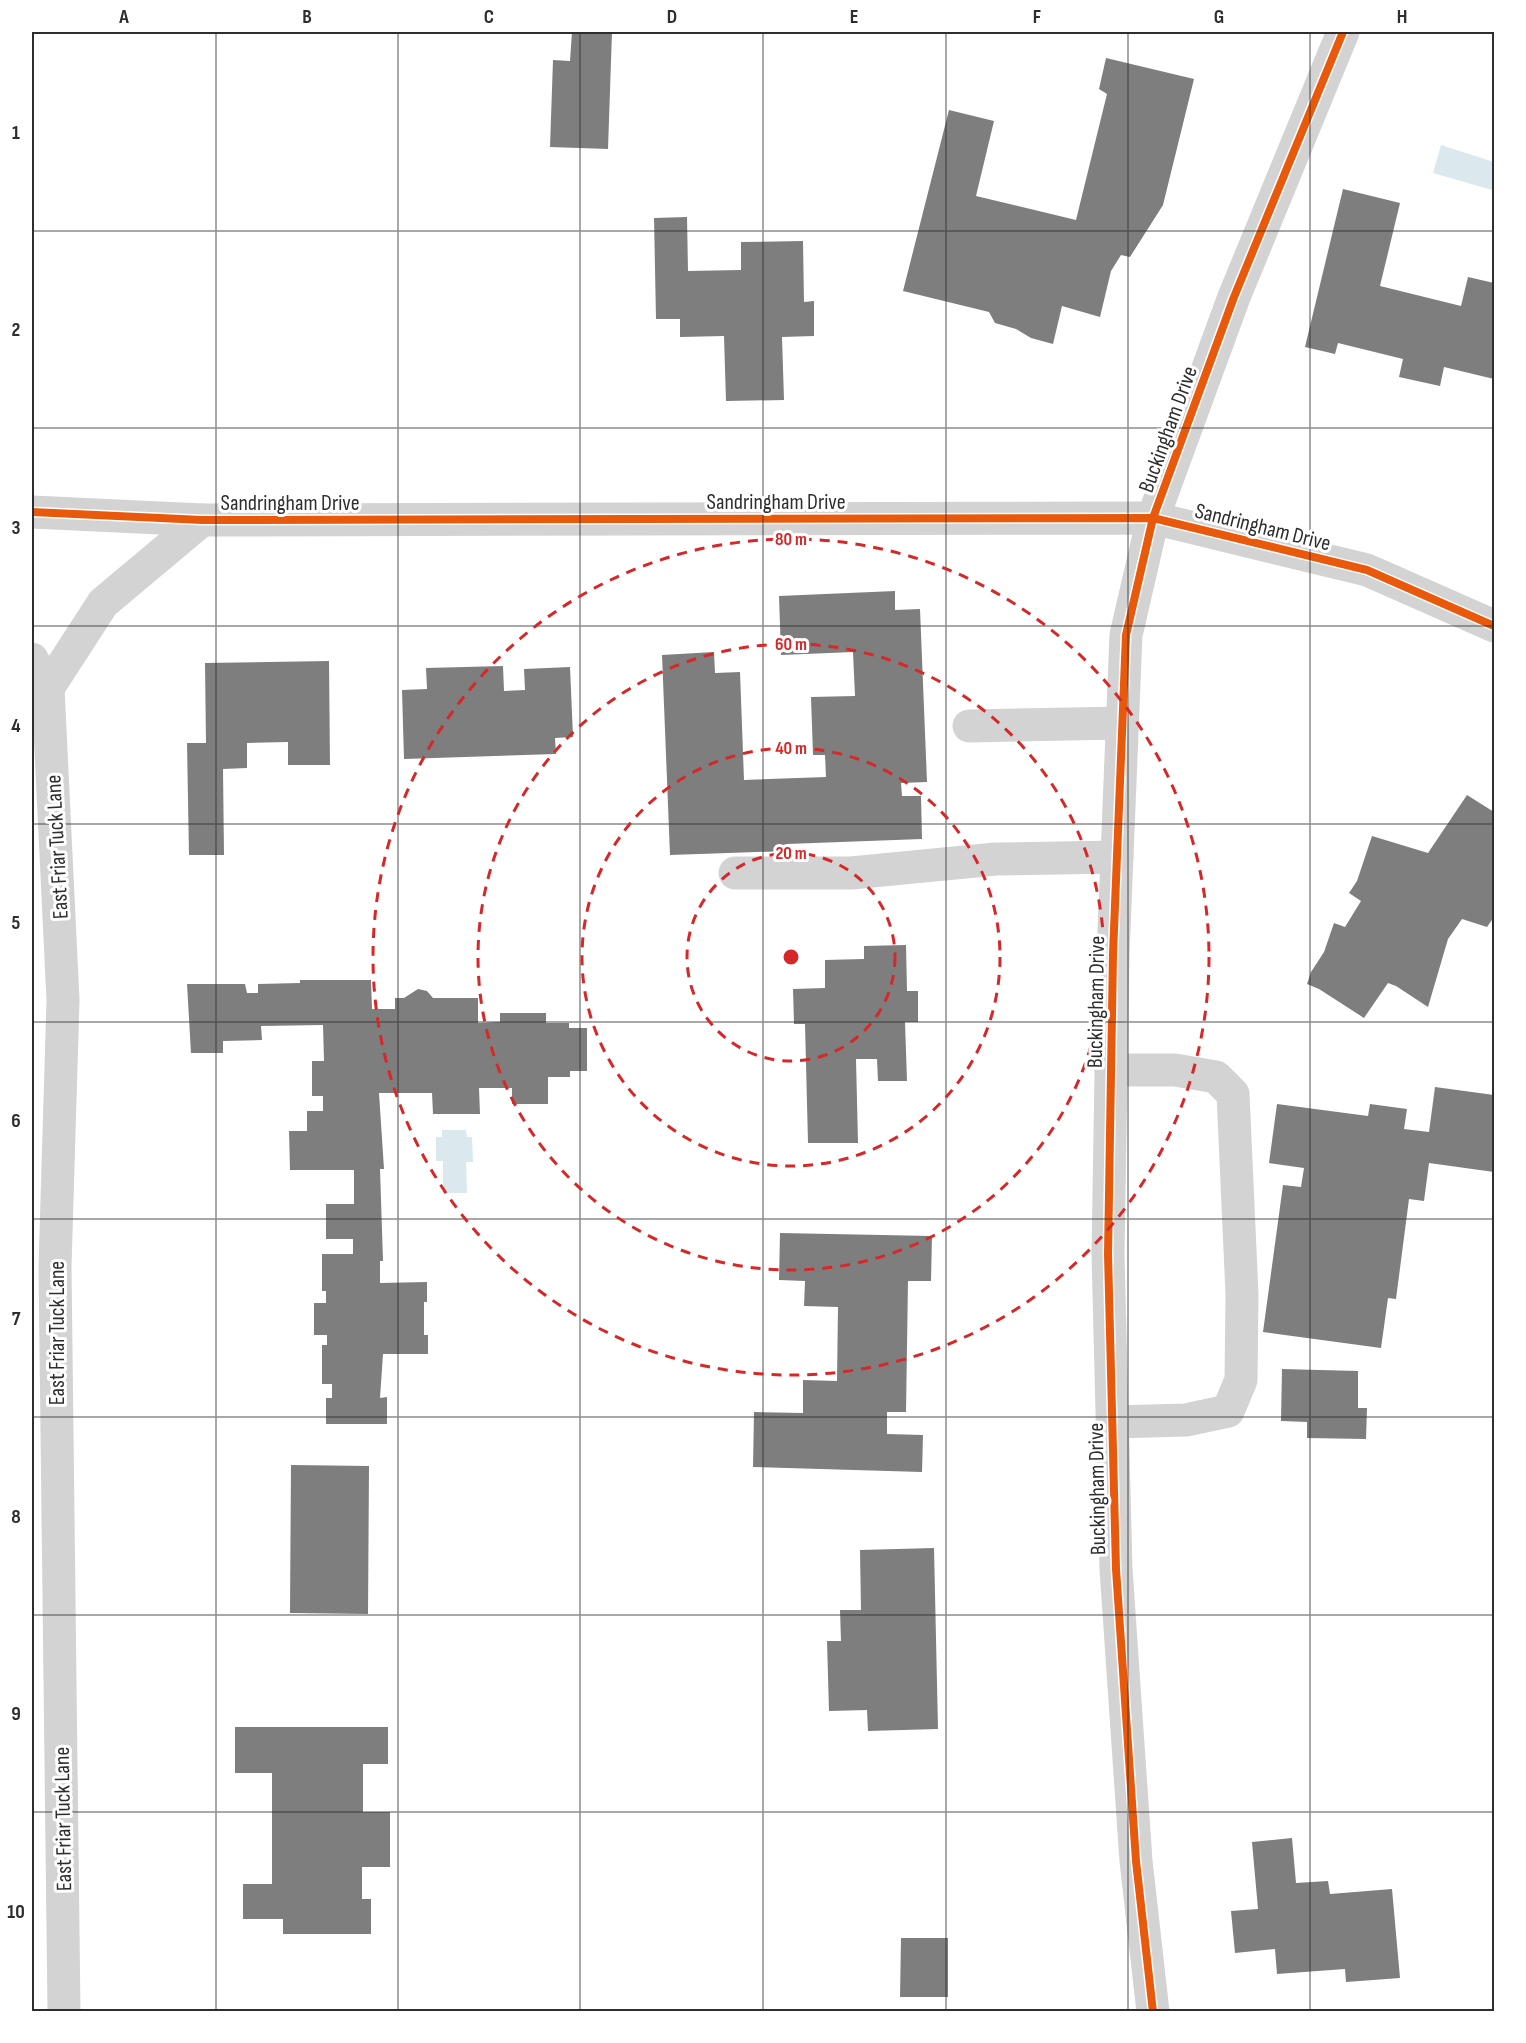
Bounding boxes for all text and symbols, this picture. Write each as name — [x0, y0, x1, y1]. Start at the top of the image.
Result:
text: A — [118, 5, 129, 29]
text: B — [302, 5, 312, 29]
text: C — [484, 5, 494, 29]
text: D — [667, 5, 677, 29]
text: E — [850, 5, 858, 29]
text: F — [1033, 5, 1041, 29]
text: G — [1214, 5, 1224, 29]
text: H — [1397, 5, 1407, 29]
text: 1 — [12, 121, 20, 145]
text: 2 — [12, 318, 20, 342]
street label: Buckingham Drive — [1133, 363, 1204, 496]
street label: Sandringham Drive — [707, 489, 846, 516]
street label: Sandringham Drive — [221, 490, 360, 517]
street label: Sandringham Drive — [1192, 498, 1333, 557]
text: 3 — [12, 516, 21, 540]
text: 80 m — [775, 529, 807, 550]
text: 60 m — [775, 634, 807, 655]
text: 4 — [11, 714, 21, 738]
text: 40 m — [775, 738, 807, 759]
street label: East Friar Tuck Lane — [40, 774, 75, 920]
text: 20 m — [775, 843, 807, 864]
text: 5 — [12, 911, 21, 935]
street label: Buckingham Drive — [1082, 936, 1111, 1068]
centre of rings — [781, 947, 801, 967]
text: 6 — [11, 1109, 21, 1133]
street label: East Friar Tuck Lane — [44, 1261, 71, 1405]
text: 7 — [12, 1307, 21, 1331]
street label: Buckingham Drive — [1083, 1423, 1112, 1555]
text: 8 — [11, 1505, 21, 1529]
text: 9 — [11, 1702, 21, 1726]
street label: East Friar Tuck Lane — [49, 1747, 78, 1891]
text: 10 — [7, 1900, 25, 1924]

